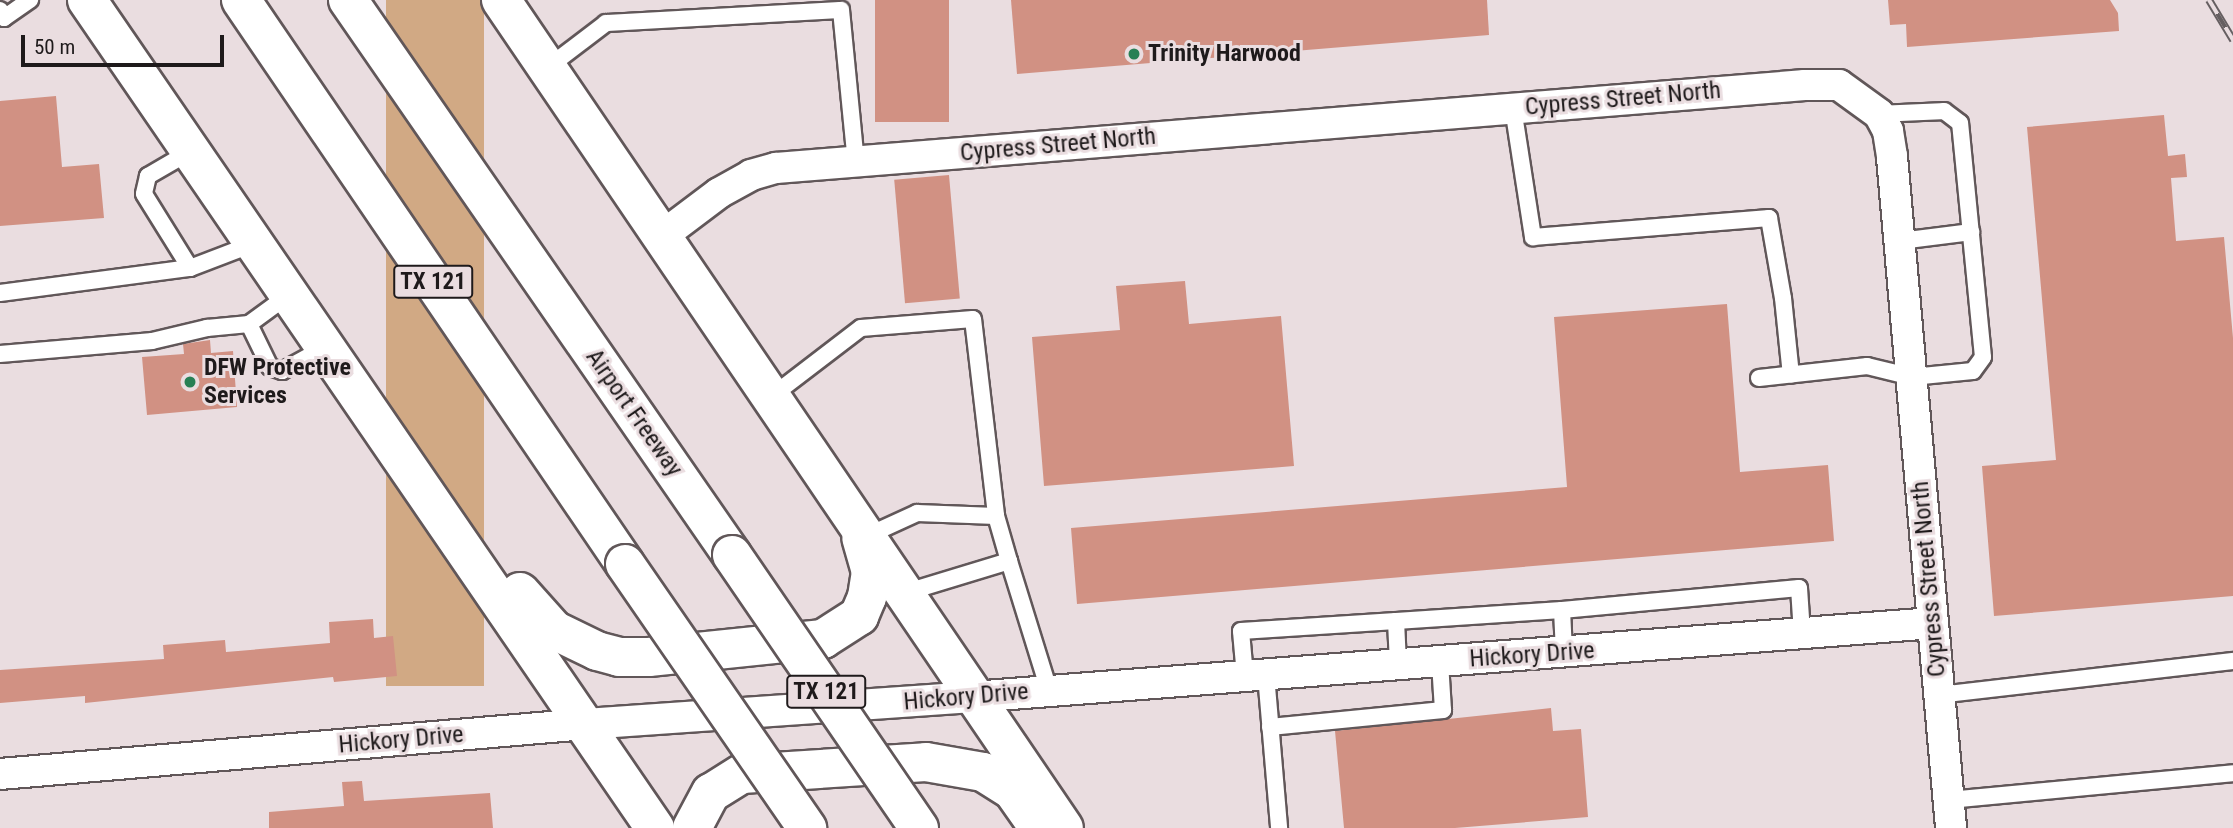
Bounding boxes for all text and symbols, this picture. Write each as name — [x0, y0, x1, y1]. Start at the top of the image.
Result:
scale bar — [24, 21, 228, 65]
text: 50 m — [34, 35, 75, 59]
place label: Trinity Harwood — [1148, 40, 1301, 68]
marker: Trinity Harwood — [1126, 46, 1142, 62]
street label: Cypress Street North — [1524, 76, 1722, 122]
street label: Cypress Street North — [959, 122, 1157, 168]
road number: TX 121 — [393, 262, 473, 302]
street label: Airport Freeway — [580, 344, 688, 482]
place label: DFW Protective Services — [204, 354, 351, 410]
marker: DFW Protective Services — [182, 374, 198, 390]
street label: Cypress Street North — [1906, 480, 1952, 678]
street label: Hickory Drive — [1469, 636, 1595, 674]
road number: TX 121 — [786, 672, 866, 712]
street label: Hickory Drive — [902, 677, 1030, 717]
street label: Hickory Drive — [337, 720, 465, 760]

